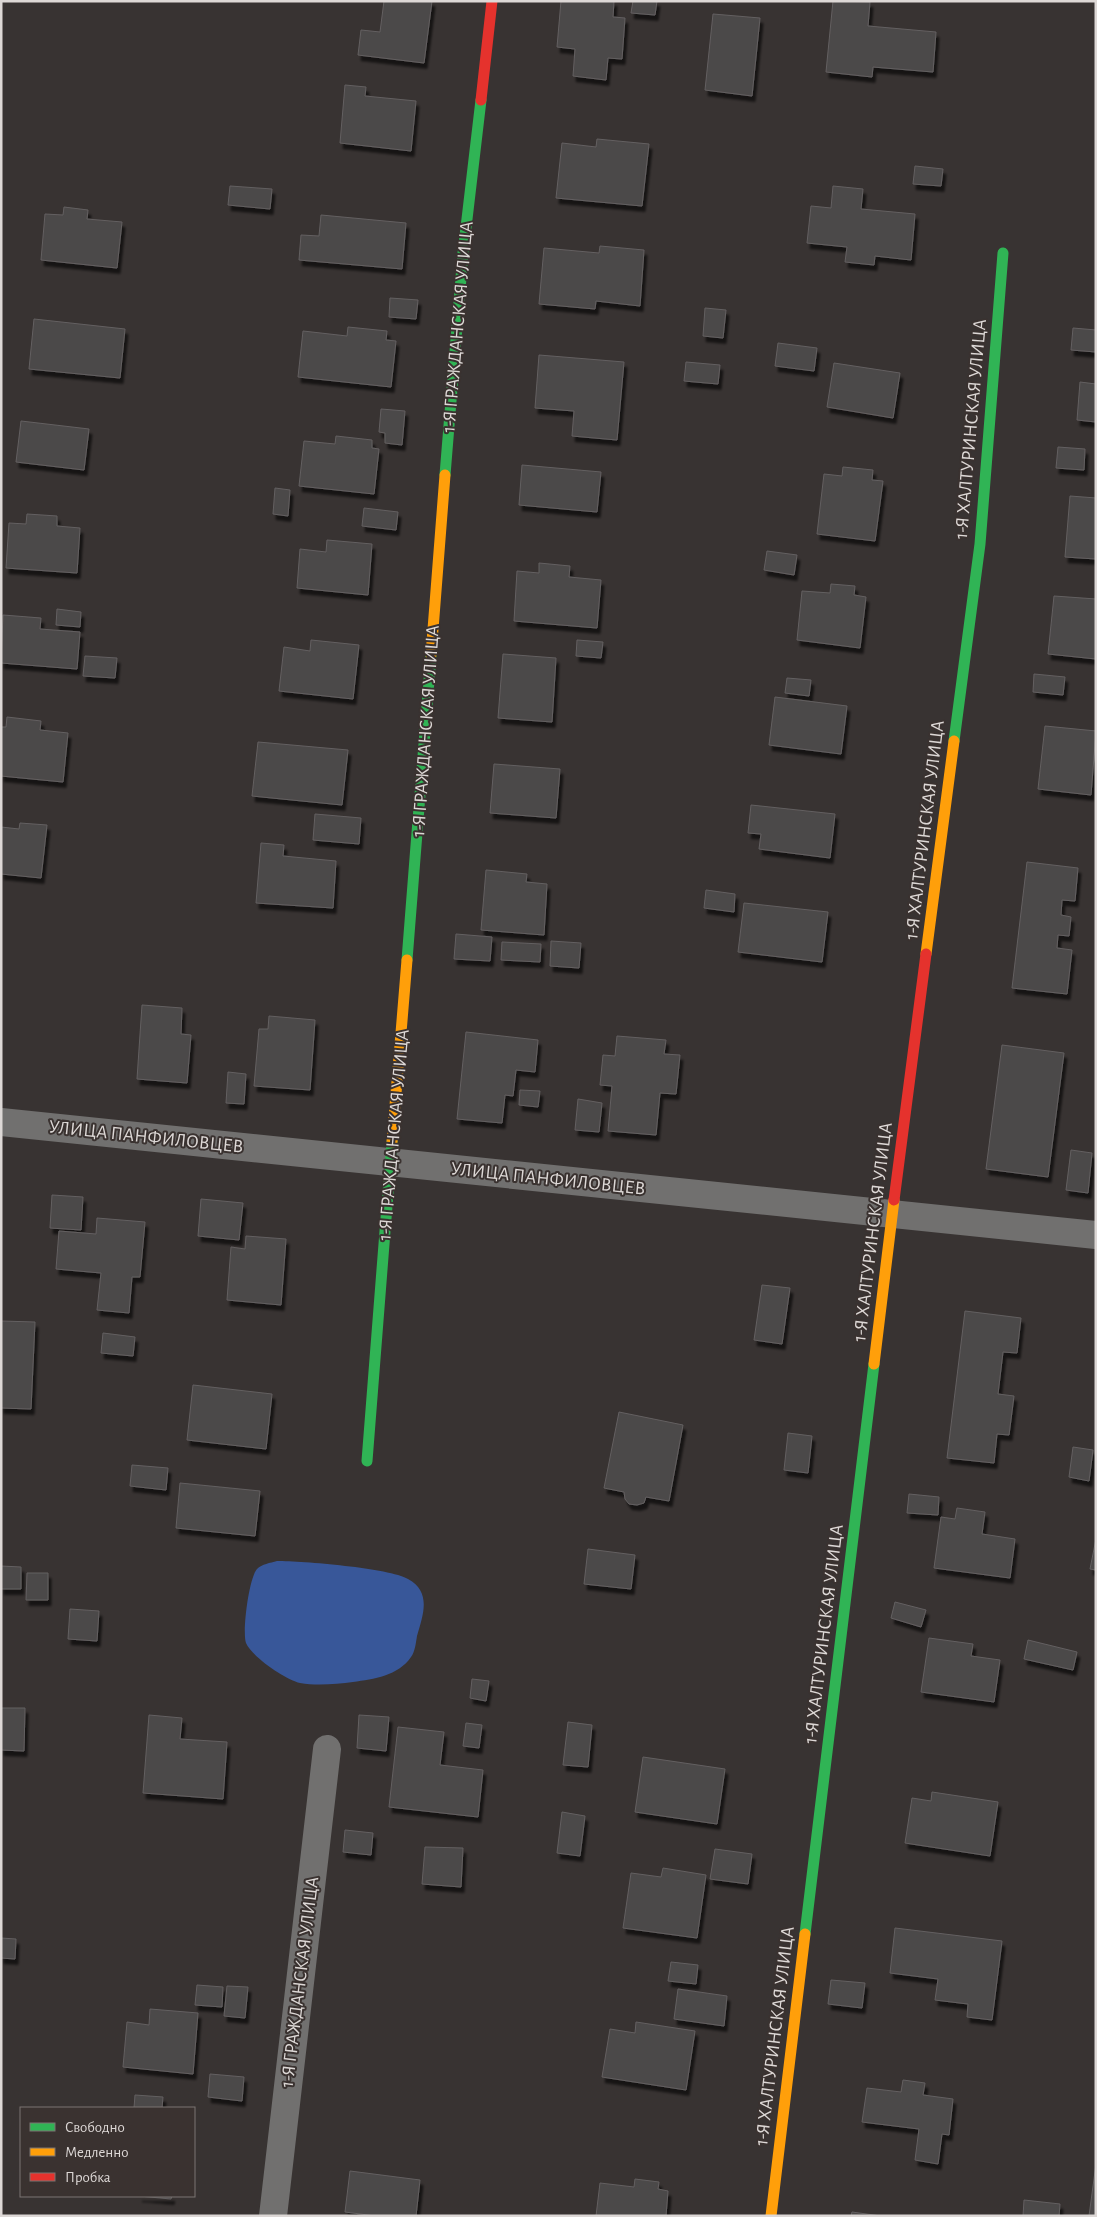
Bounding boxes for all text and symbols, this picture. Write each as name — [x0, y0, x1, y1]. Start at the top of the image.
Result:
street label: 1-Я ГРАЖДАНСКАЯ УЛИЦА — [439, 221, 477, 433]
street label: 1-Я ХАЛТУРИНСКАЯ УЛИЦА — [952, 318, 990, 540]
street label: 1-Я ГРАЖДАНСКАЯ УЛИЦА — [409, 625, 443, 837]
street label: 1-Я ХАЛТУРИНСКАЯ УЛИЦА — [902, 719, 948, 941]
street label: 1-Я ГРАЖДАНСКАЯ УЛИЦА — [375, 1029, 413, 1241]
street label: УЛИЦА ПАНФИЛОВЦЕВ — [48, 1117, 244, 1157]
street label: 1-Я ХАЛТУРИНСКАЯ УЛИЦА — [850, 1121, 896, 1343]
street label: УЛИЦА ПАНФИЛОВЦЕВ — [450, 1159, 646, 1199]
street label: 1-Я ХАЛТУРИНСКАЯ УЛИЦА — [801, 1523, 847, 1745]
street label: 1-Я ГРАЖДАНСКАЯ УЛИЦА — [278, 1876, 322, 2088]
street label: 1-Я ХАЛТУРИНСКАЯ УЛИЦА — [752, 1925, 798, 2147]
legend — [20, 2107, 195, 2197]
text: Свободно — [65, 2120, 125, 2135]
text: Медленно — [65, 2145, 129, 2160]
text: Пробка — [65, 2170, 111, 2185]

